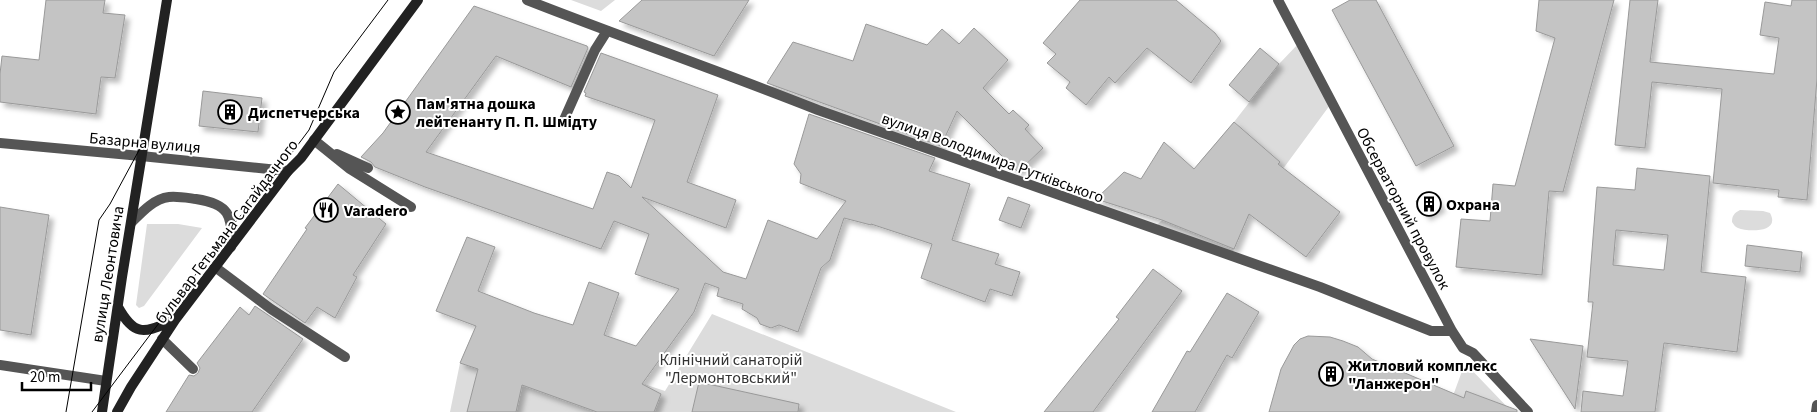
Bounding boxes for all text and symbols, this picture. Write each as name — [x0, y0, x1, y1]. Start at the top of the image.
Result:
place label: Пам'ятна дошка лейтенанту П. П. Шмідту — [416, 93, 598, 133]
building icon: Диспетчерська — [217, 99, 243, 125]
place icon: Пам'ятна дошка лейтенанту П. П. Шмідту — [385, 99, 411, 125]
place label: Диспетчерська — [248, 102, 360, 124]
street label: вулиця Володимира Рутківського — [878, 107, 1107, 208]
street label: Обсерваторний провулок — [1351, 123, 1455, 294]
street label: Базарна вулиця — [88, 127, 202, 159]
street label: бульвар Гетьмана Сагайдачного — [150, 135, 303, 328]
building icon: Охрана — [1416, 191, 1442, 217]
place label: Охрана — [1446, 194, 1500, 216]
restaurant icon: Varadero — [313, 197, 339, 223]
place label: Varadero — [343, 200, 408, 222]
street label: вулиця Леонтовича — [86, 204, 130, 344]
park label: Клінічний санаторій "Лермонтовський" — [659, 349, 803, 389]
place label: Житловий комплекс "Ланжерон" — [1348, 355, 1498, 395]
scale bar — [22, 360, 91, 392]
building icon: Житловий комплекс "Ланжерон" — [1318, 361, 1344, 387]
text: 20 m — [30, 367, 60, 388]

